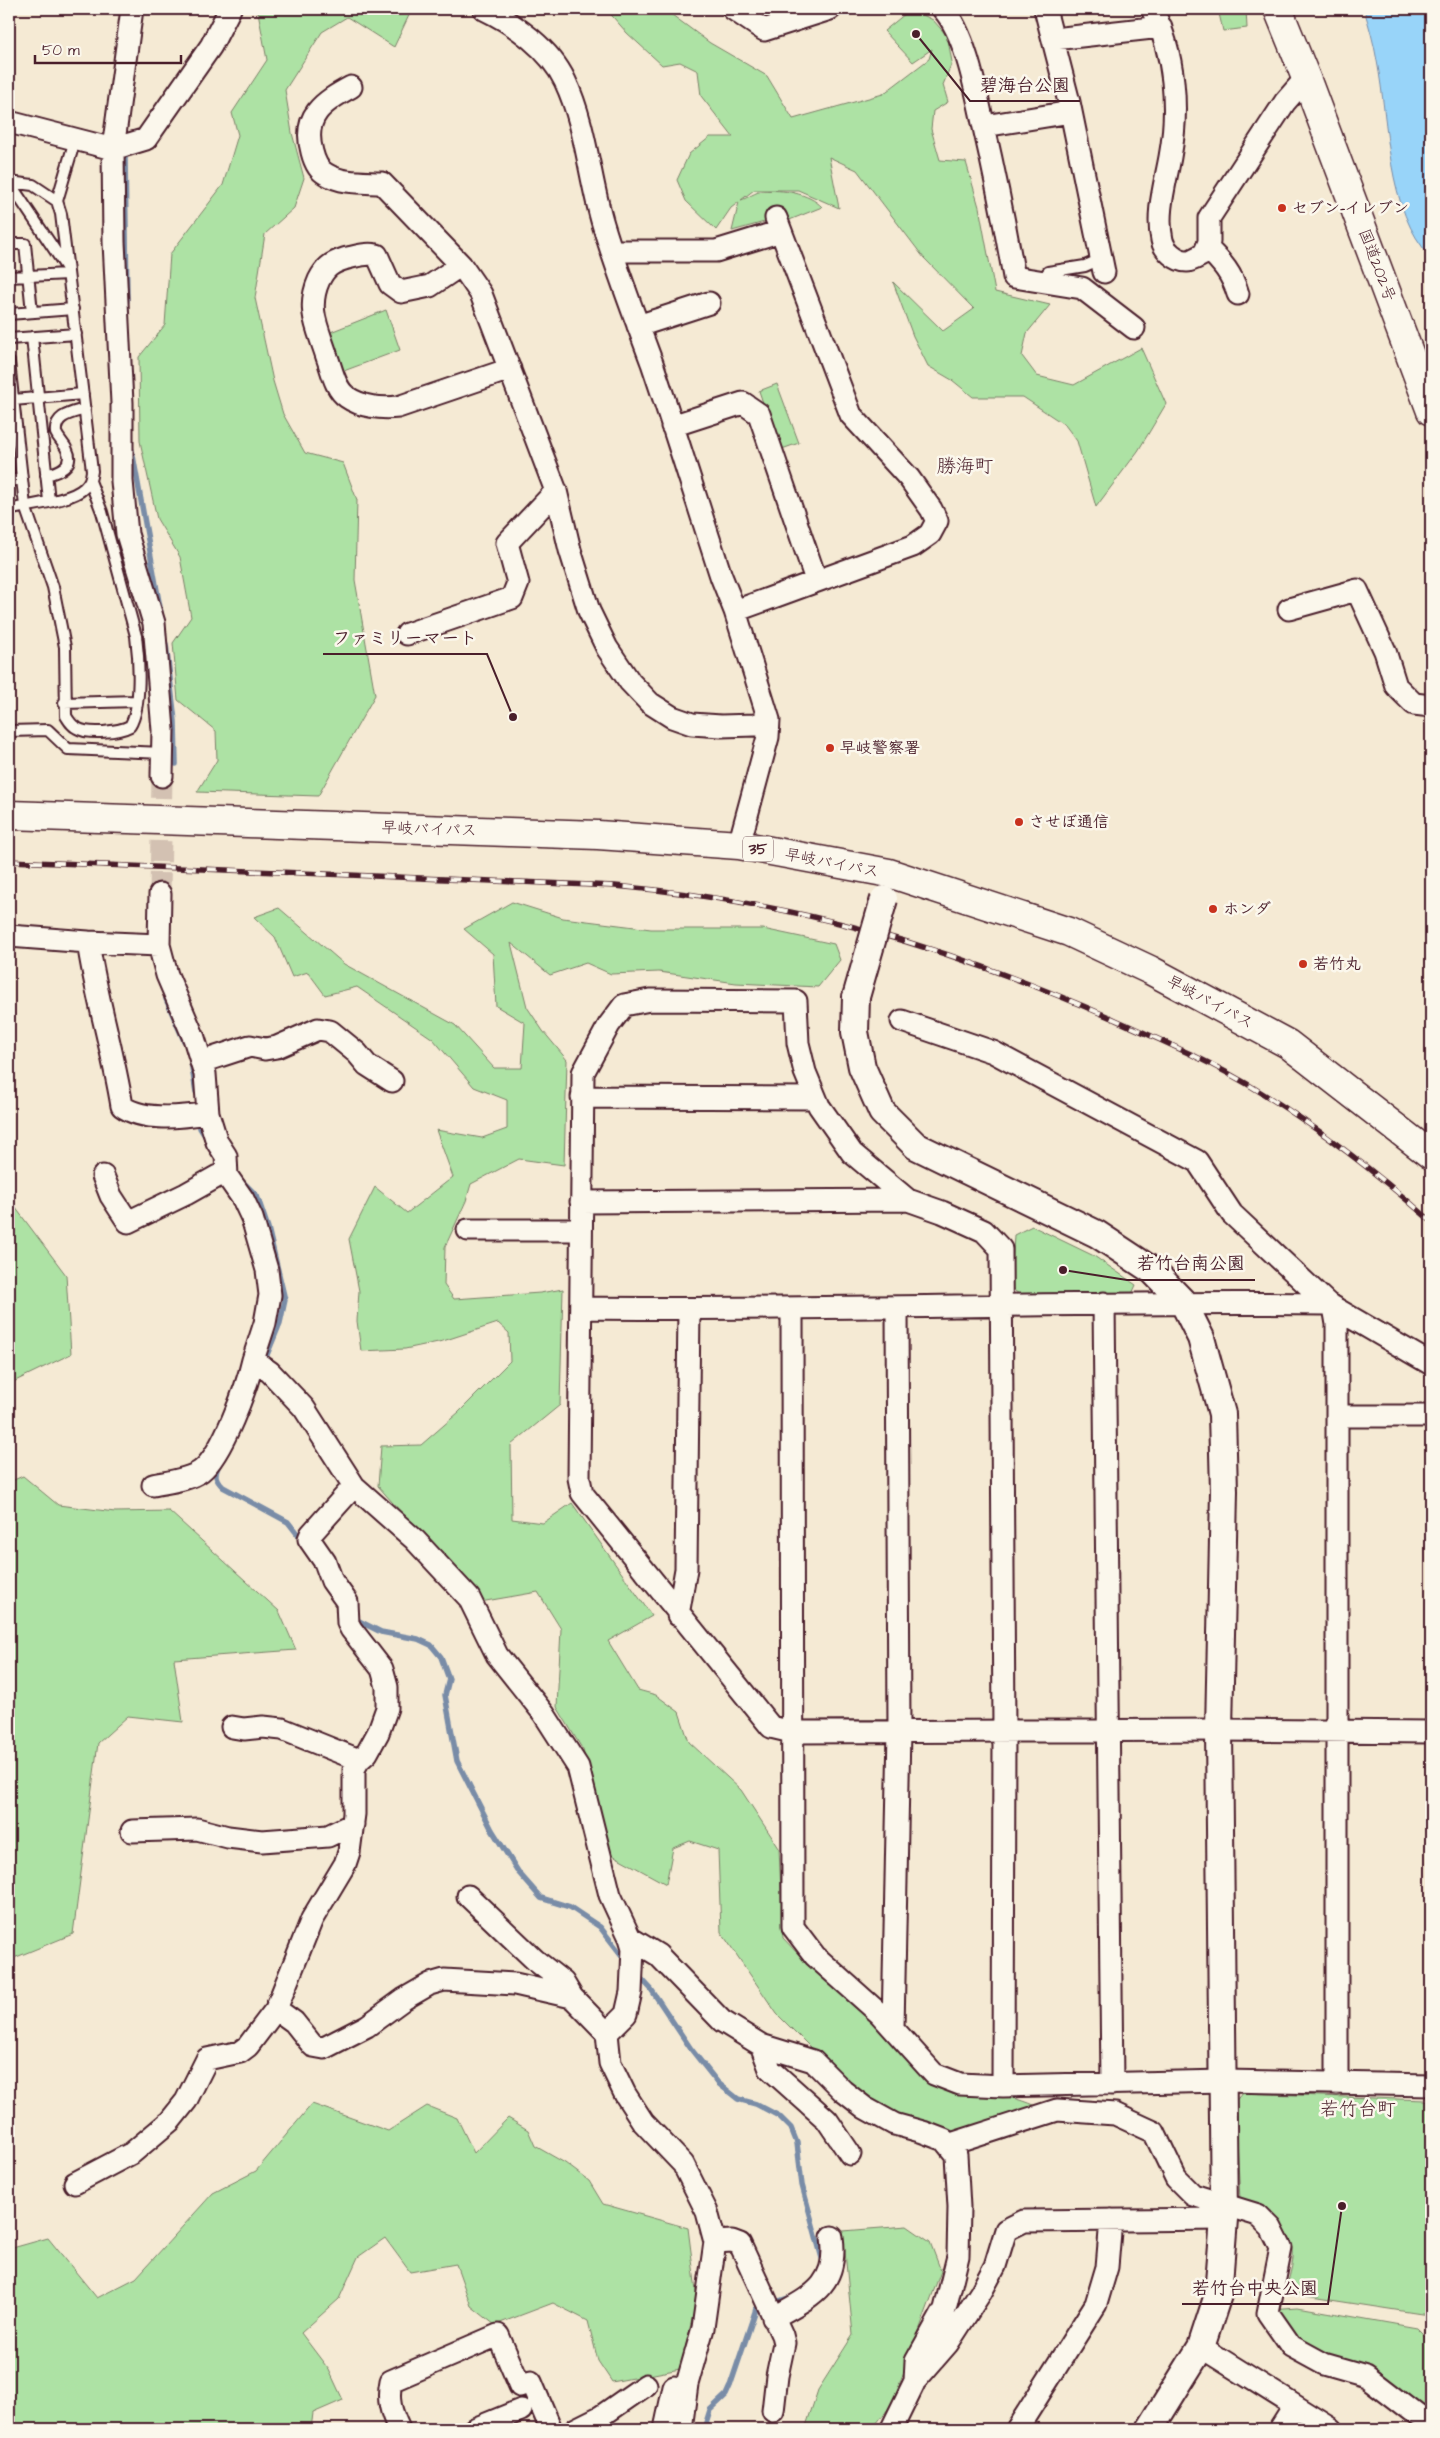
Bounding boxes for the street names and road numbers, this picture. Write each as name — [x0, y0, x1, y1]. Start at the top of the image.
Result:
street label: 国道202号 — [1353, 225, 1401, 305]
street label: 早岐バイパス — [381, 816, 477, 842]
road number: 35 — [743, 836, 773, 862]
street label: 早岐バイパス — [783, 843, 881, 883]
street label: 早岐バイパス — [1163, 970, 1257, 1034]

